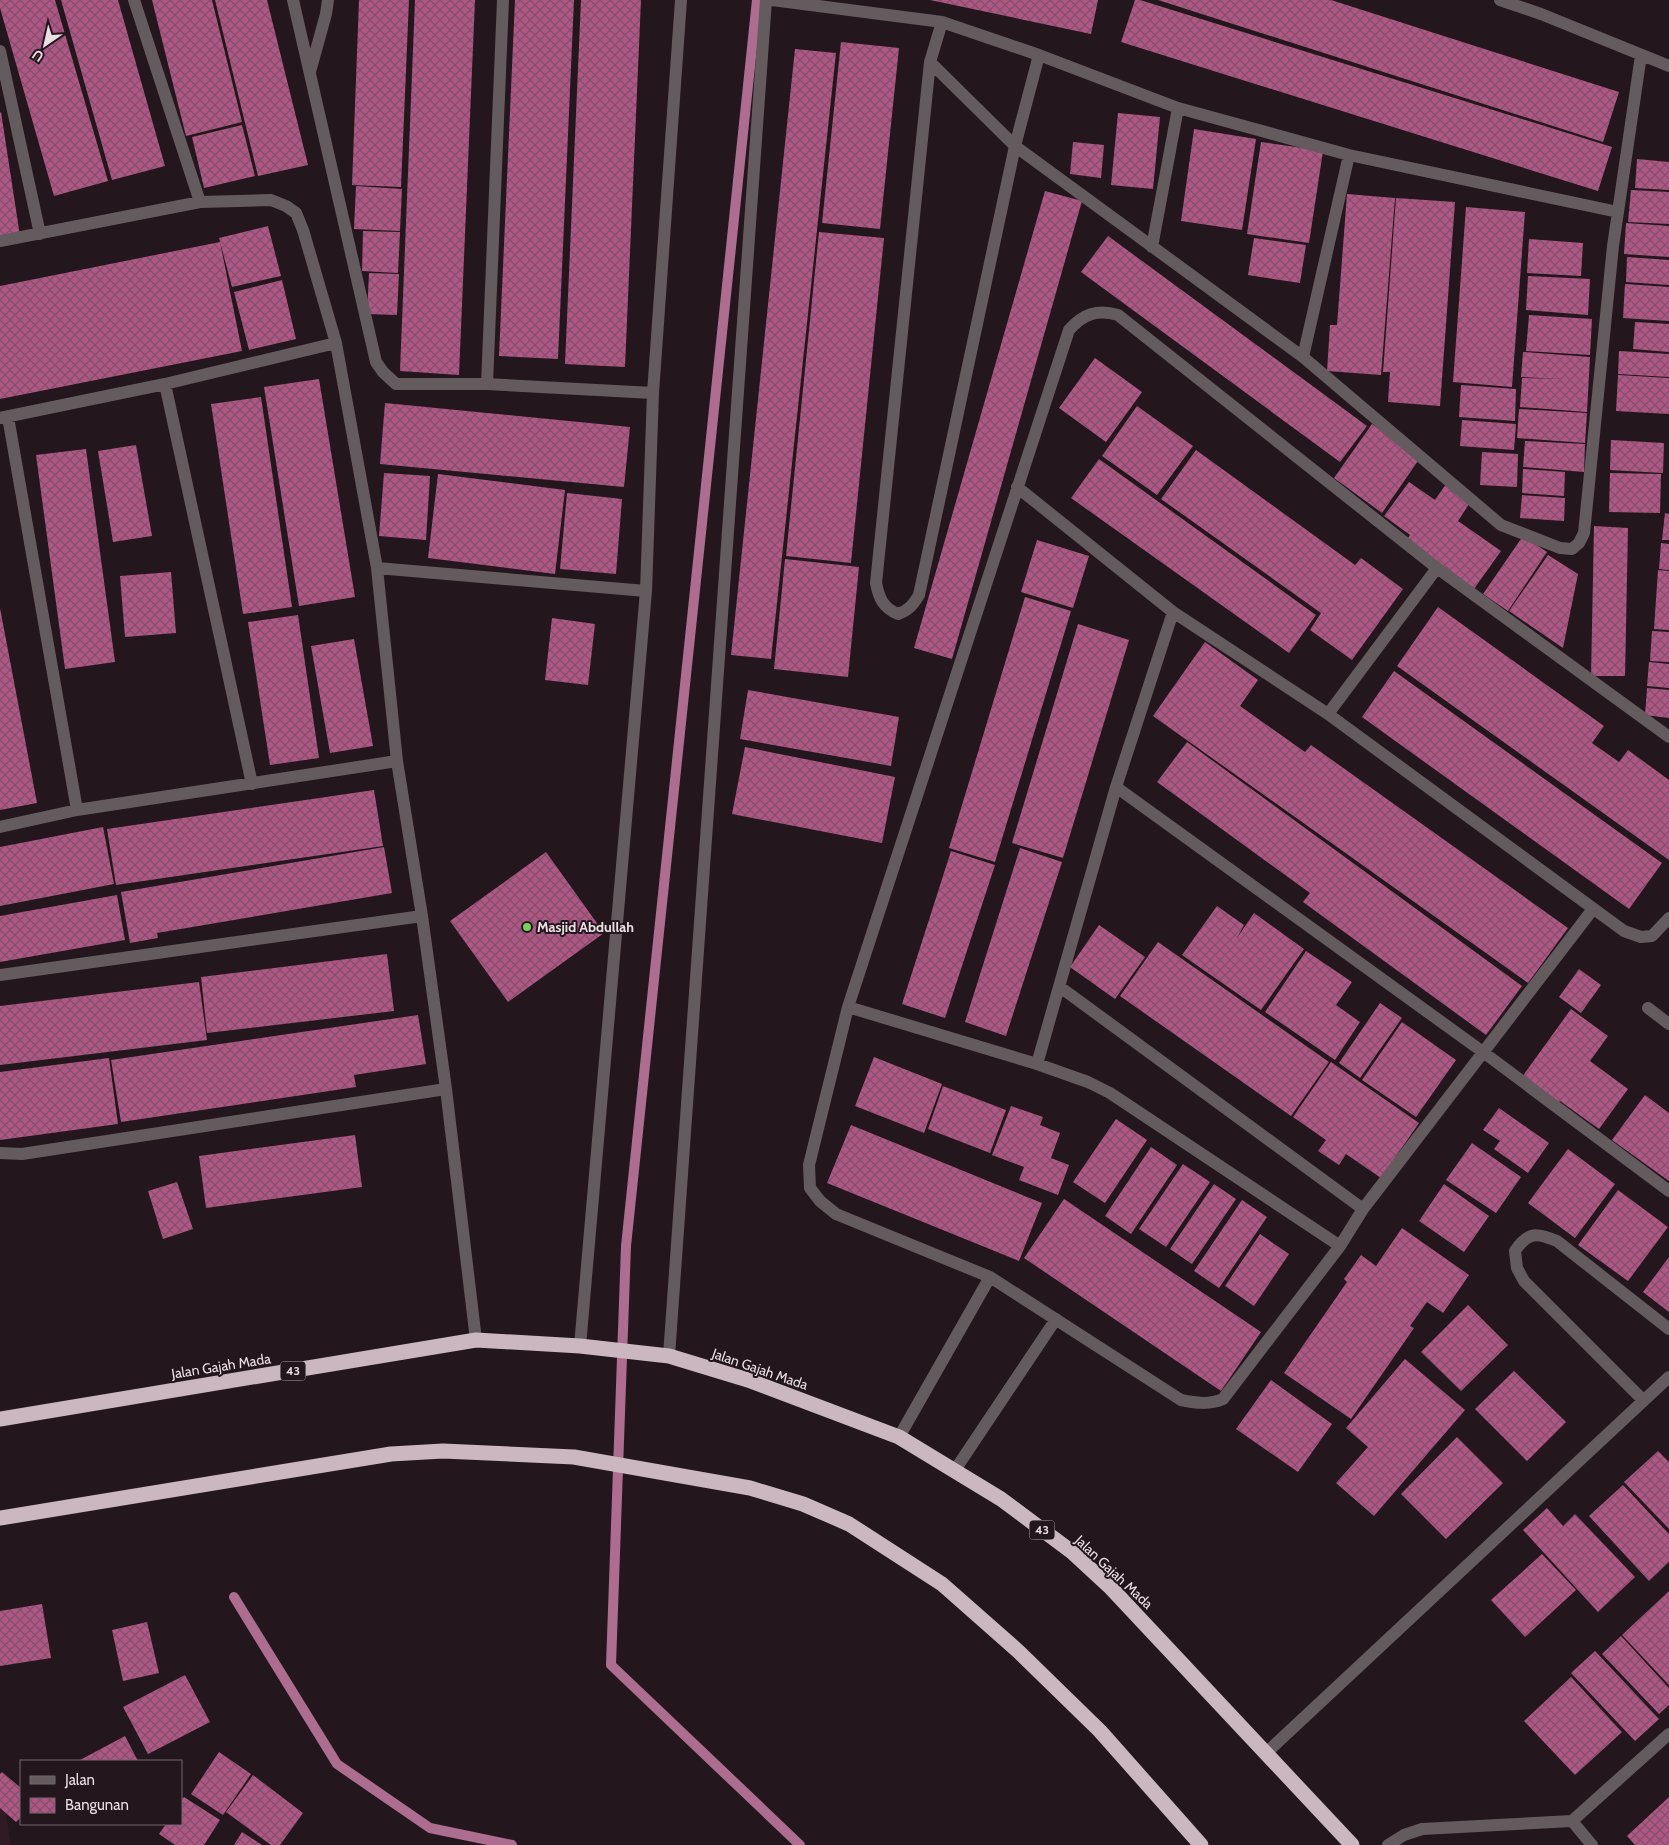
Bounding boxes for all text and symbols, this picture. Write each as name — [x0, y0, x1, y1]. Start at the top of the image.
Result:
north arrow — [20, 20, 70, 70]
text: U — [29, 46, 47, 66]
place label: Masjid Abdullah — [537, 918, 634, 936]
marker: Masjid Abdullah — [521, 921, 533, 933]
street label: Jalan Gajah Mada — [709, 1344, 811, 1394]
street label: Jalan Gajah Mada — [169, 1349, 272, 1383]
road number: 43 — [280, 1362, 306, 1380]
road number: 43 — [1030, 1520, 1054, 1540]
street label: Jalan Gajah Mada — [1070, 1531, 1157, 1613]
legend — [20, 1760, 182, 1825]
text: Jalan — [64, 1771, 95, 1789]
text: Bangunan — [65, 1796, 129, 1814]

